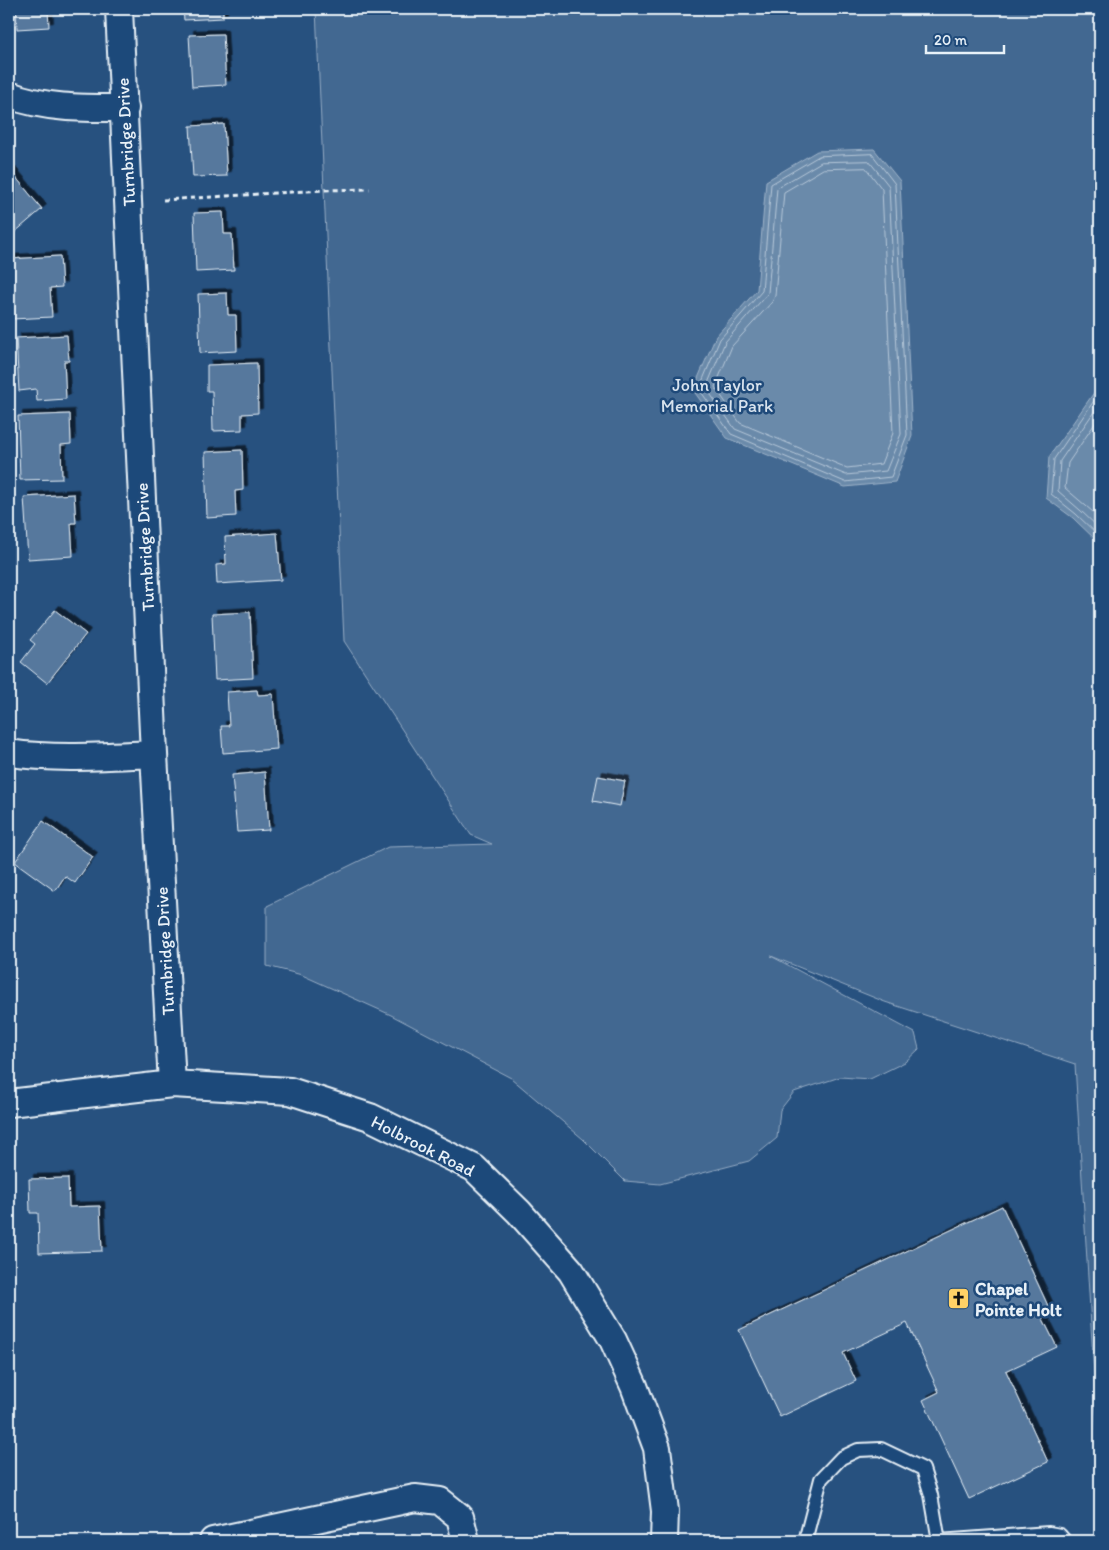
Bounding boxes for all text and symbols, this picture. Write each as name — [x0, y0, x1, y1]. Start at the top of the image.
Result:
scale bar — [926, 22, 1004, 54]
text: 20 m — [934, 31, 968, 49]
street label: Turnbridge Drive — [112, 77, 140, 207]
park label: John Taylor Memorial Park — [661, 374, 773, 417]
street label: Turnbridge Drive — [131, 482, 159, 612]
street label: Turnbridge Drive — [151, 886, 179, 1016]
street label: Holbrook Road — [367, 1110, 479, 1182]
place label: Chapel Pointe Holt — [975, 1278, 1062, 1321]
church icon: Chapel Pointe Holt — [947, 1287, 971, 1311]

